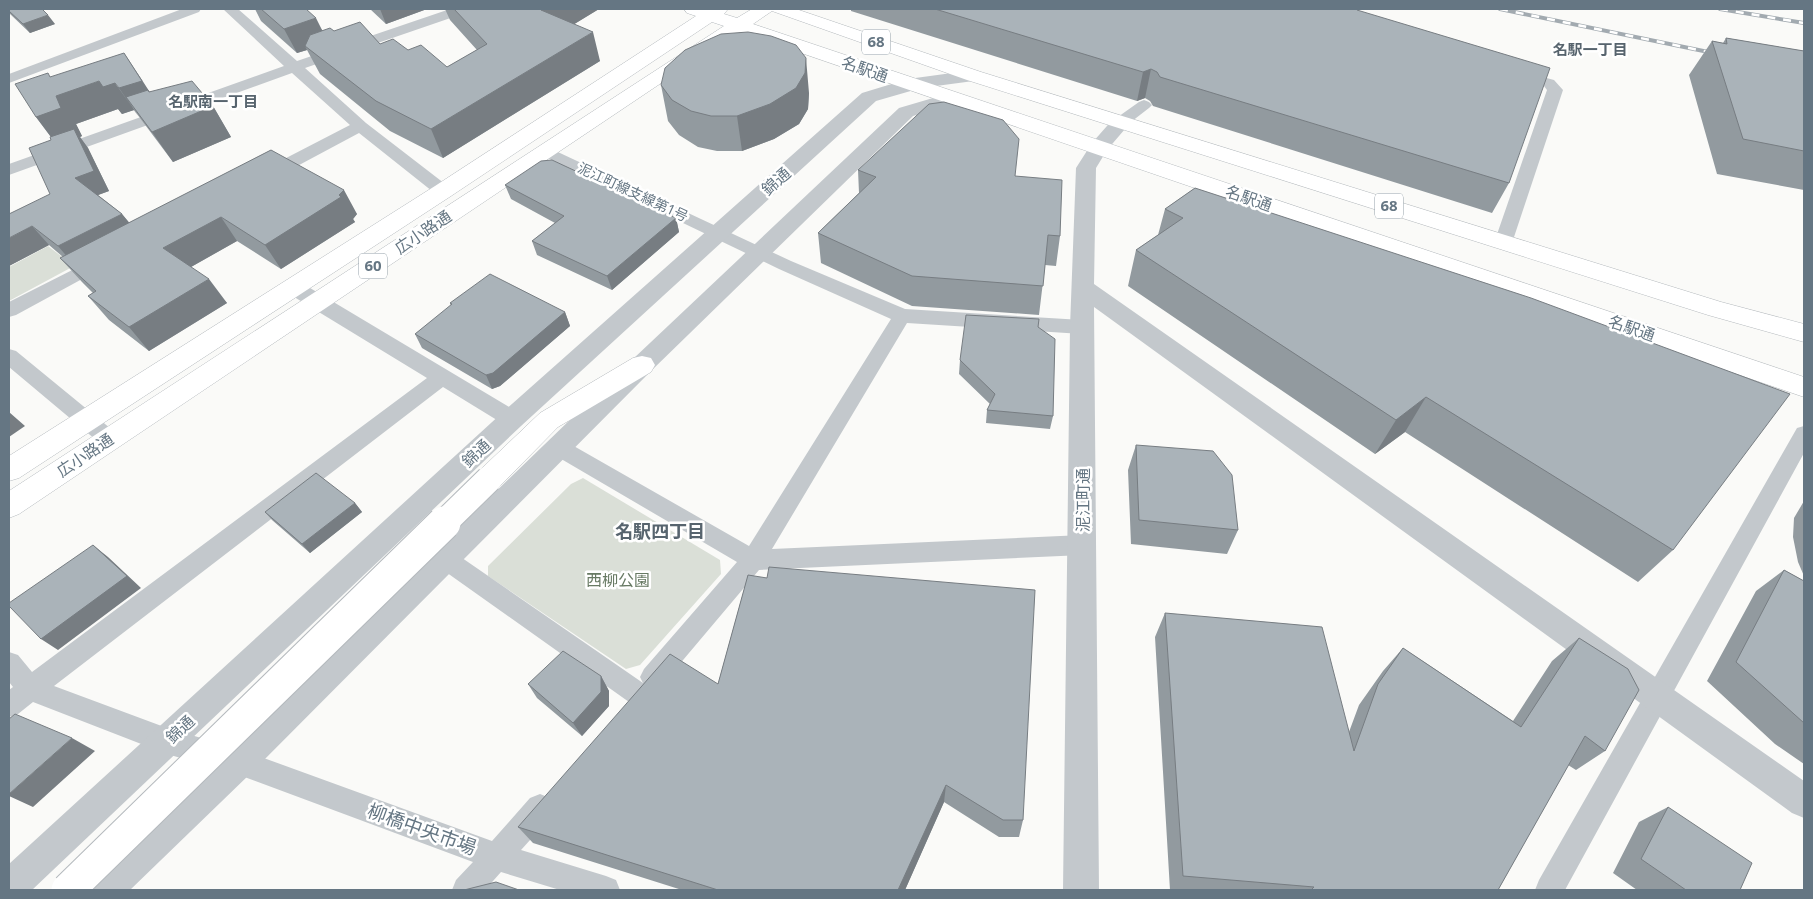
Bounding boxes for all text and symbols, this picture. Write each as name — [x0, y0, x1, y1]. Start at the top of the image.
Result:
road number: 68 — [862, 30, 890, 54]
district label: 名駅一丁目 — [1552, 39, 1628, 59]
street label: 名駅通 — [839, 51, 891, 87]
district label: 名駅南一丁目 — [168, 91, 258, 111]
street label: 泥江町線支線第1号 — [575, 158, 692, 226]
street label: 錦通 — [757, 162, 795, 200]
street label: 名駅通 — [1223, 180, 1275, 216]
road number: 68 — [1375, 194, 1403, 218]
street label: 広小路通 — [390, 205, 456, 259]
road number: 60 — [359, 254, 387, 278]
street label: 名駅通 — [1606, 310, 1658, 346]
street label: 広小路通 — [52, 428, 118, 482]
street label: 錦通 — [457, 434, 495, 472]
street label: 泥江町通 — [1072, 468, 1094, 532]
district label: 名駅四丁目 — [615, 519, 705, 543]
park label: 西柳公園 — [586, 569, 650, 591]
street label: 錦通 — [161, 710, 199, 748]
street label: 柳橋中央市場 — [364, 797, 480, 861]

